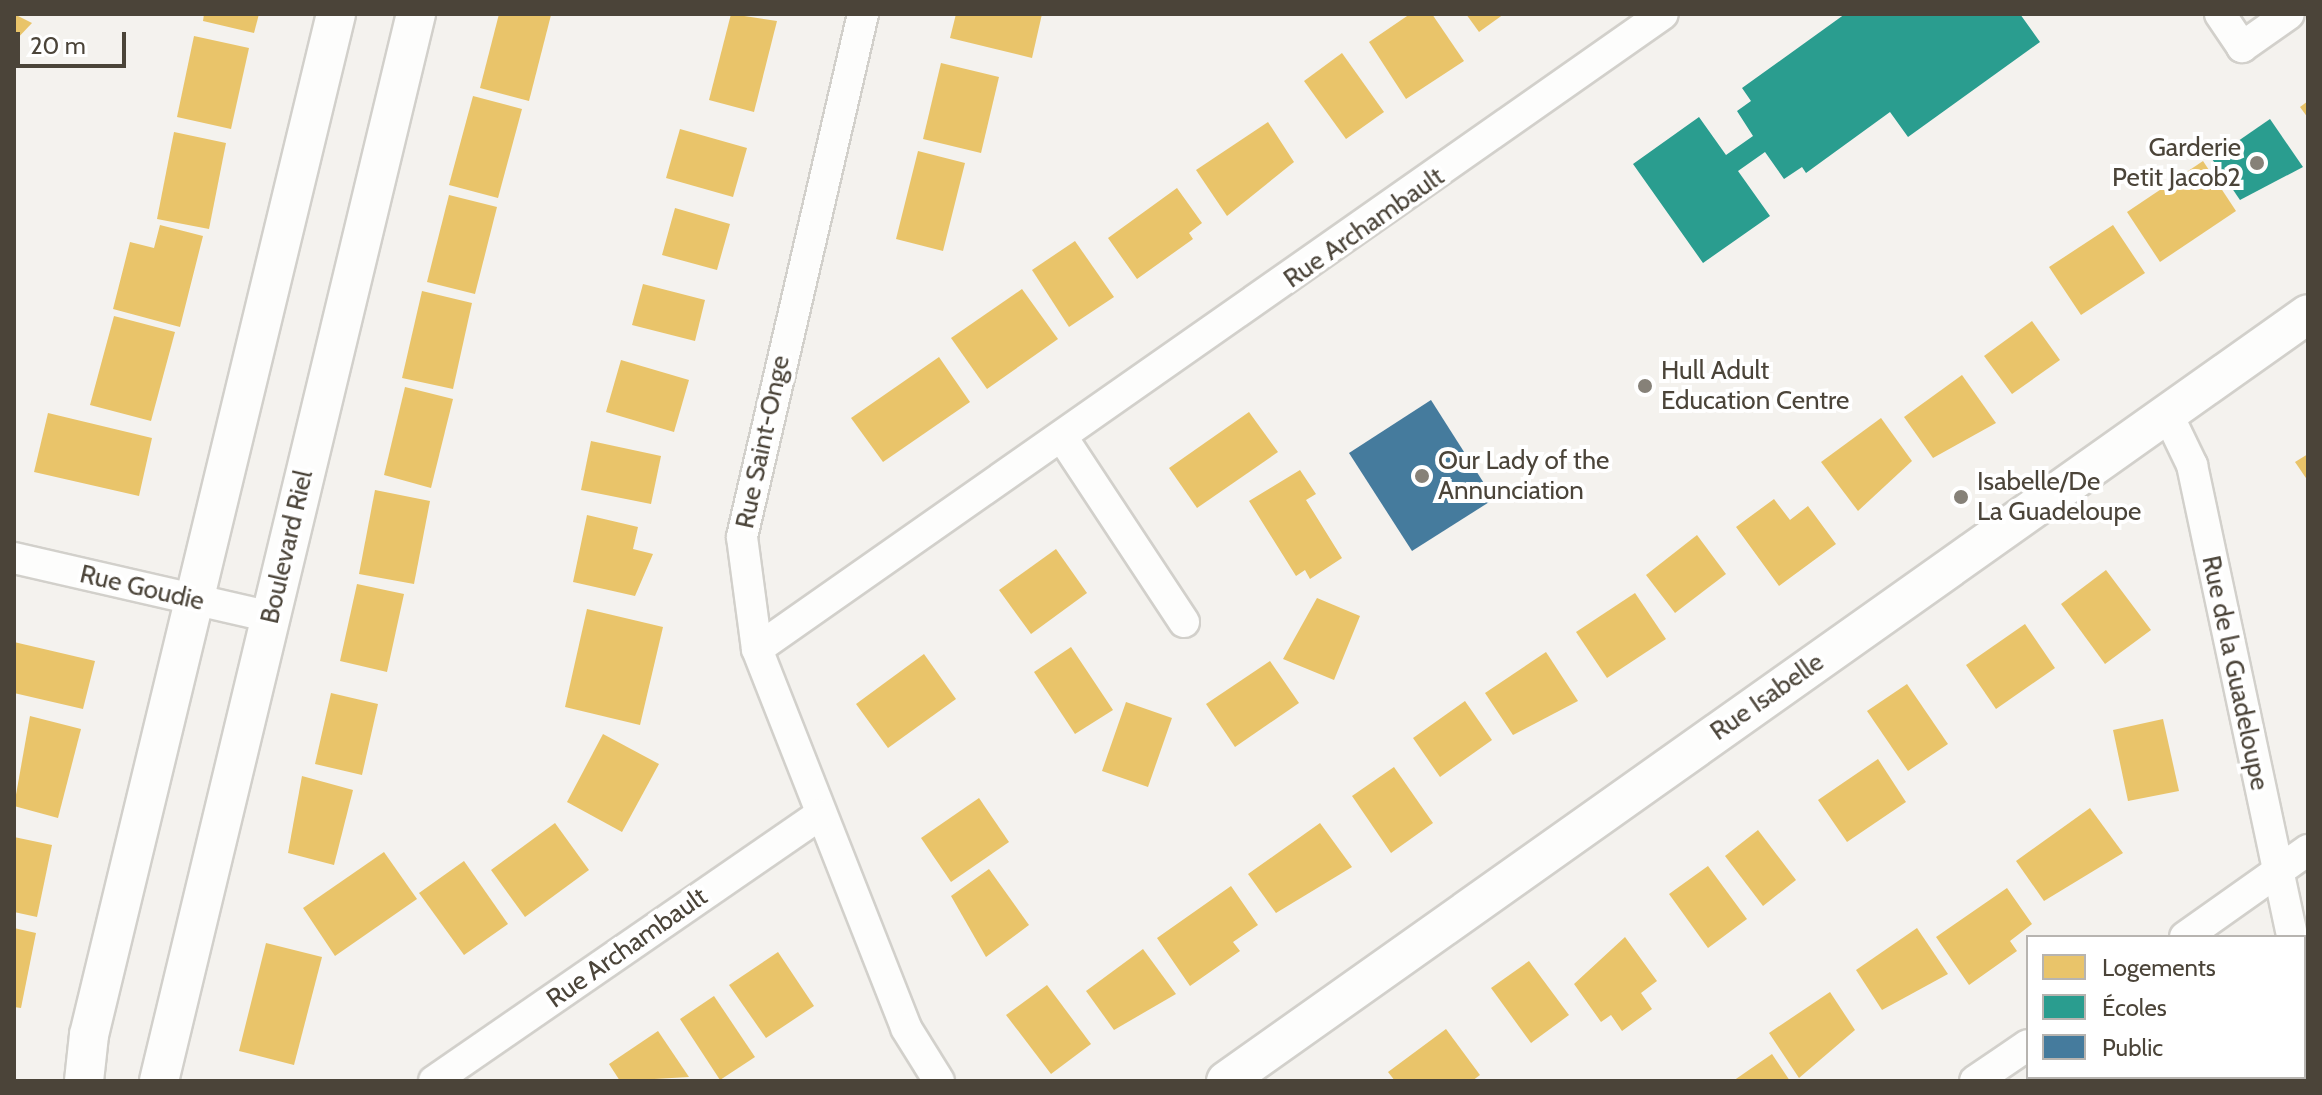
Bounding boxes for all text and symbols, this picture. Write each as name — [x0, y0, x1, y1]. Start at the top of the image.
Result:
scale bar — [20, 16, 130, 66]
text: 20 m — [30, 31, 86, 60]
place label: Garderie Petit Jacob2 — [2112, 132, 2241, 194]
marker: Garderie Petit Jacob2 — [2248, 154, 2266, 172]
street label: Rue Archambault — [1278, 161, 1450, 295]
street label: Rue Saint-Onge — [729, 353, 797, 531]
place label: Hull Adult Education Centre — [1661, 355, 1849, 416]
marker: Hull Adult Education Centre — [1636, 377, 1654, 395]
place label: Our Lady of the Annunciation — [1438, 445, 1609, 506]
place label: Isabelle/De La Guadeloupe — [1977, 466, 2141, 528]
street label: Boulevard Riel — [254, 467, 320, 627]
marker: Our Lady of the Annunciation — [1413, 467, 1431, 485]
marker: Isabelle/De La Guadeloupe — [1952, 488, 1970, 506]
street label: Rue de la Guadeloupe — [2195, 553, 2275, 793]
street label: Rue Goudie — [77, 559, 207, 617]
street label: Rue Isabelle — [1704, 647, 1830, 747]
street label: Rue Archambault — [541, 881, 713, 1015]
legend — [2026, 935, 2306, 1079]
text: Logements — [2102, 953, 2216, 982]
text: Écoles — [2102, 993, 2167, 1022]
text: Public — [2102, 1033, 2163, 1062]

